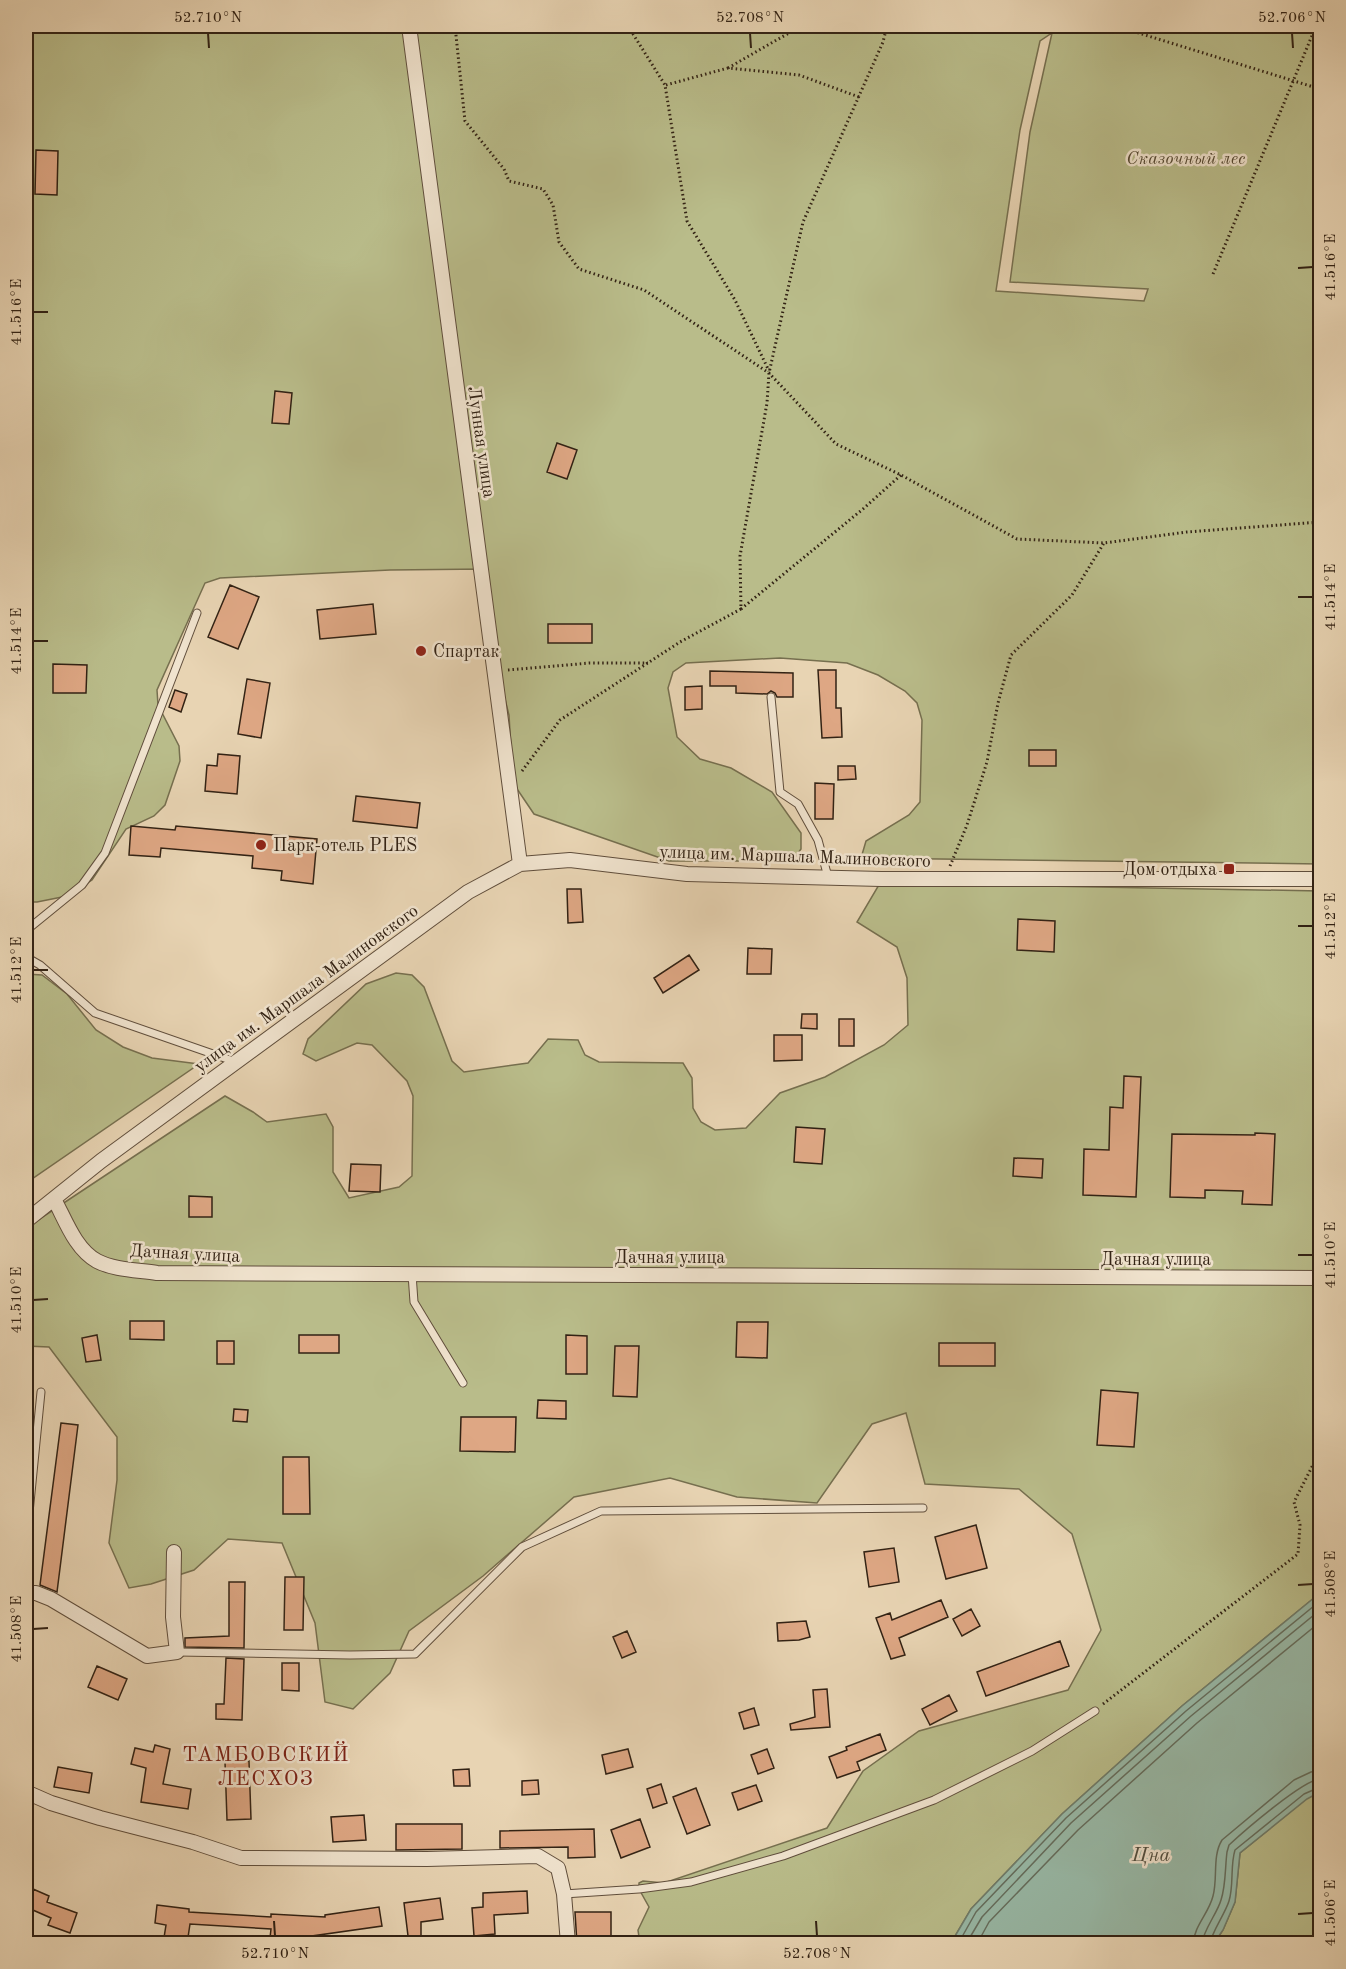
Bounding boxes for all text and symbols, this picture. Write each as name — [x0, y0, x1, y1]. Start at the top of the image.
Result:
text: 52.710°N — [174, 11, 242, 26]
text: 52.708°N — [716, 11, 784, 26]
text: 52.706°N — [1258, 11, 1326, 26]
park label: Сказочный лес — [1126, 150, 1246, 168]
text: 41.516°E — [1324, 234, 1339, 300]
text: 41.516°E — [10, 279, 25, 345]
street label: Лунная улица — [464, 385, 498, 499]
text: 41.514°E — [1324, 564, 1339, 630]
text: 41.514°E — [10, 608, 25, 674]
place label: Спартак — [433, 643, 500, 661]
marker: Спартак — [414, 644, 428, 658]
place label: Парк-отель PLES — [273, 837, 417, 855]
marker: Парк-отель PLES — [254, 838, 268, 852]
street label: улица им. Маршала Малиновского — [659, 843, 931, 871]
place label: Дом отдыха — [1123, 861, 1217, 879]
marker: Дом отдыха — [1222, 862, 1236, 876]
text: 41.512°E — [1324, 893, 1339, 959]
street label: улица им. Маршала Малиновского — [191, 902, 422, 1076]
text: 41.512°E — [10, 937, 25, 1003]
text: 41.510°E — [1324, 1222, 1339, 1288]
street label: Дачная улица — [129, 1242, 241, 1266]
street label: Дачная улица — [615, 1249, 725, 1267]
street label: Дачная улица — [1101, 1251, 1211, 1269]
text: 41.510°E — [10, 1267, 25, 1333]
text: 41.508°E — [1324, 1551, 1339, 1617]
text: 41.508°E — [10, 1596, 25, 1662]
district label: ТАМБОВСКИЙ ЛЕСХОЗ — [182, 1740, 350, 1790]
water label: Цна — [1131, 1846, 1170, 1866]
text: 41.506°E — [1324, 1880, 1339, 1946]
text: 52.710°N — [241, 1947, 309, 1962]
text: 52.708°N — [783, 1947, 851, 1962]

